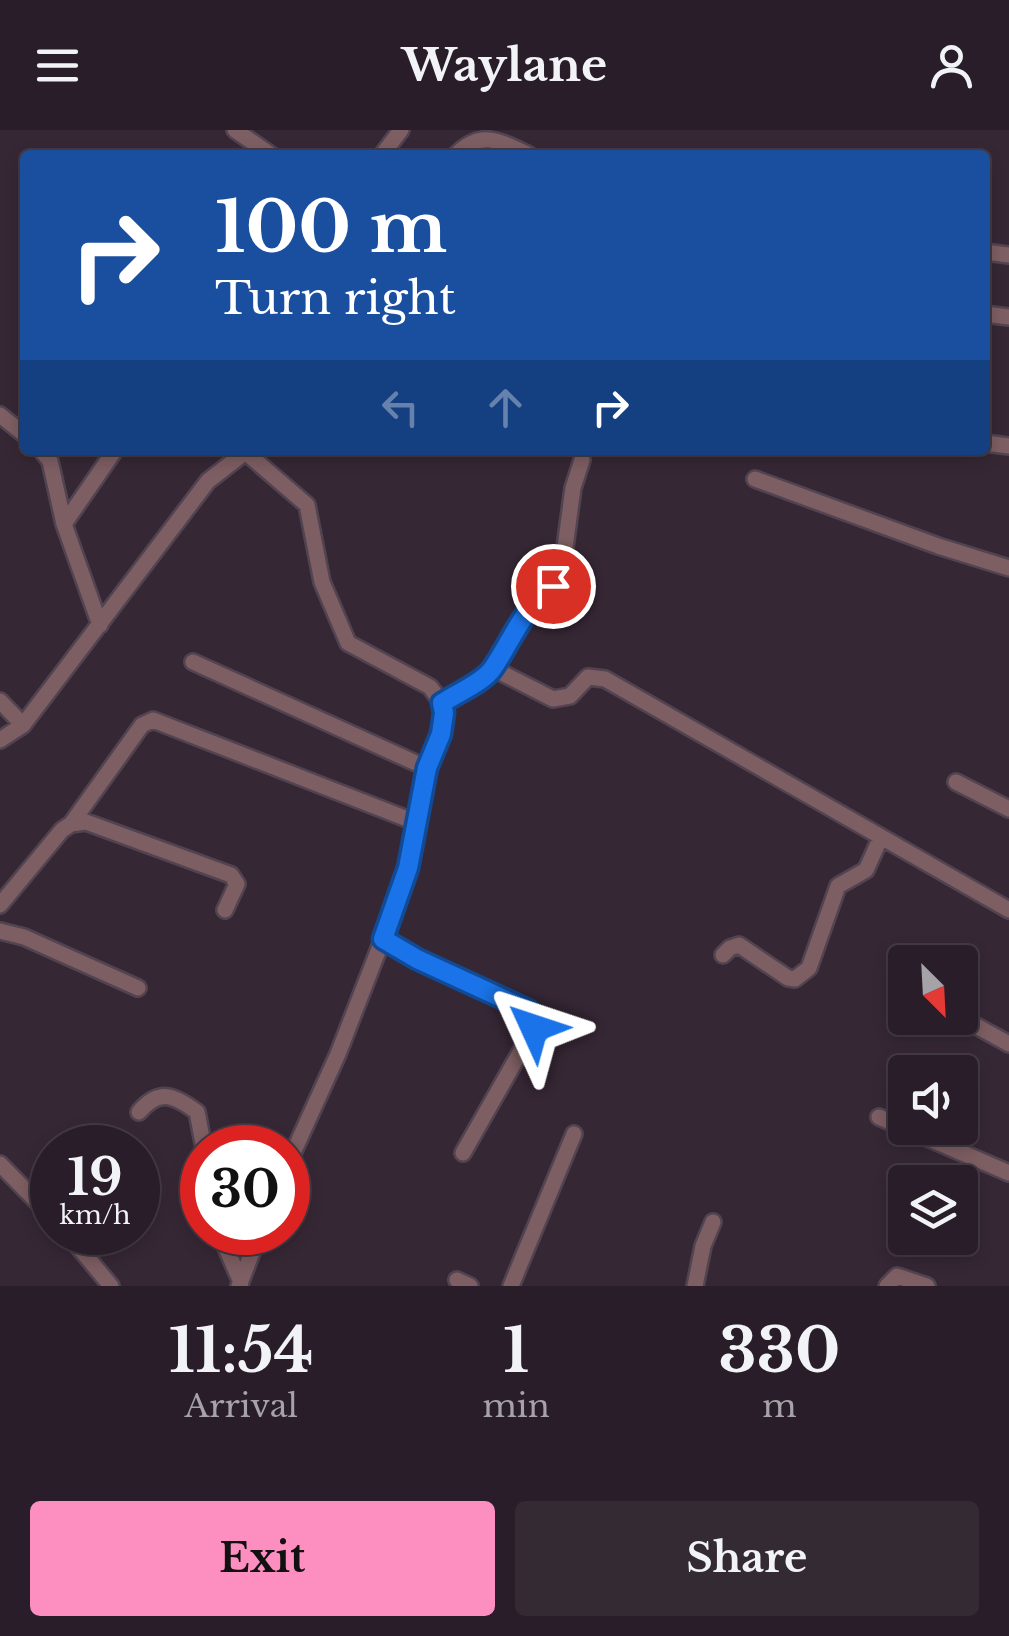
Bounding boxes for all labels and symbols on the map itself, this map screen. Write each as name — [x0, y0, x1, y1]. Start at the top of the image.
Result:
pin — [511, 544, 596, 629]
north arrow — [888, 945, 978, 1035]
position arrow — [482, 976, 586, 1080]
speed limit sign: 30 — [180, 1125, 310, 1255]

